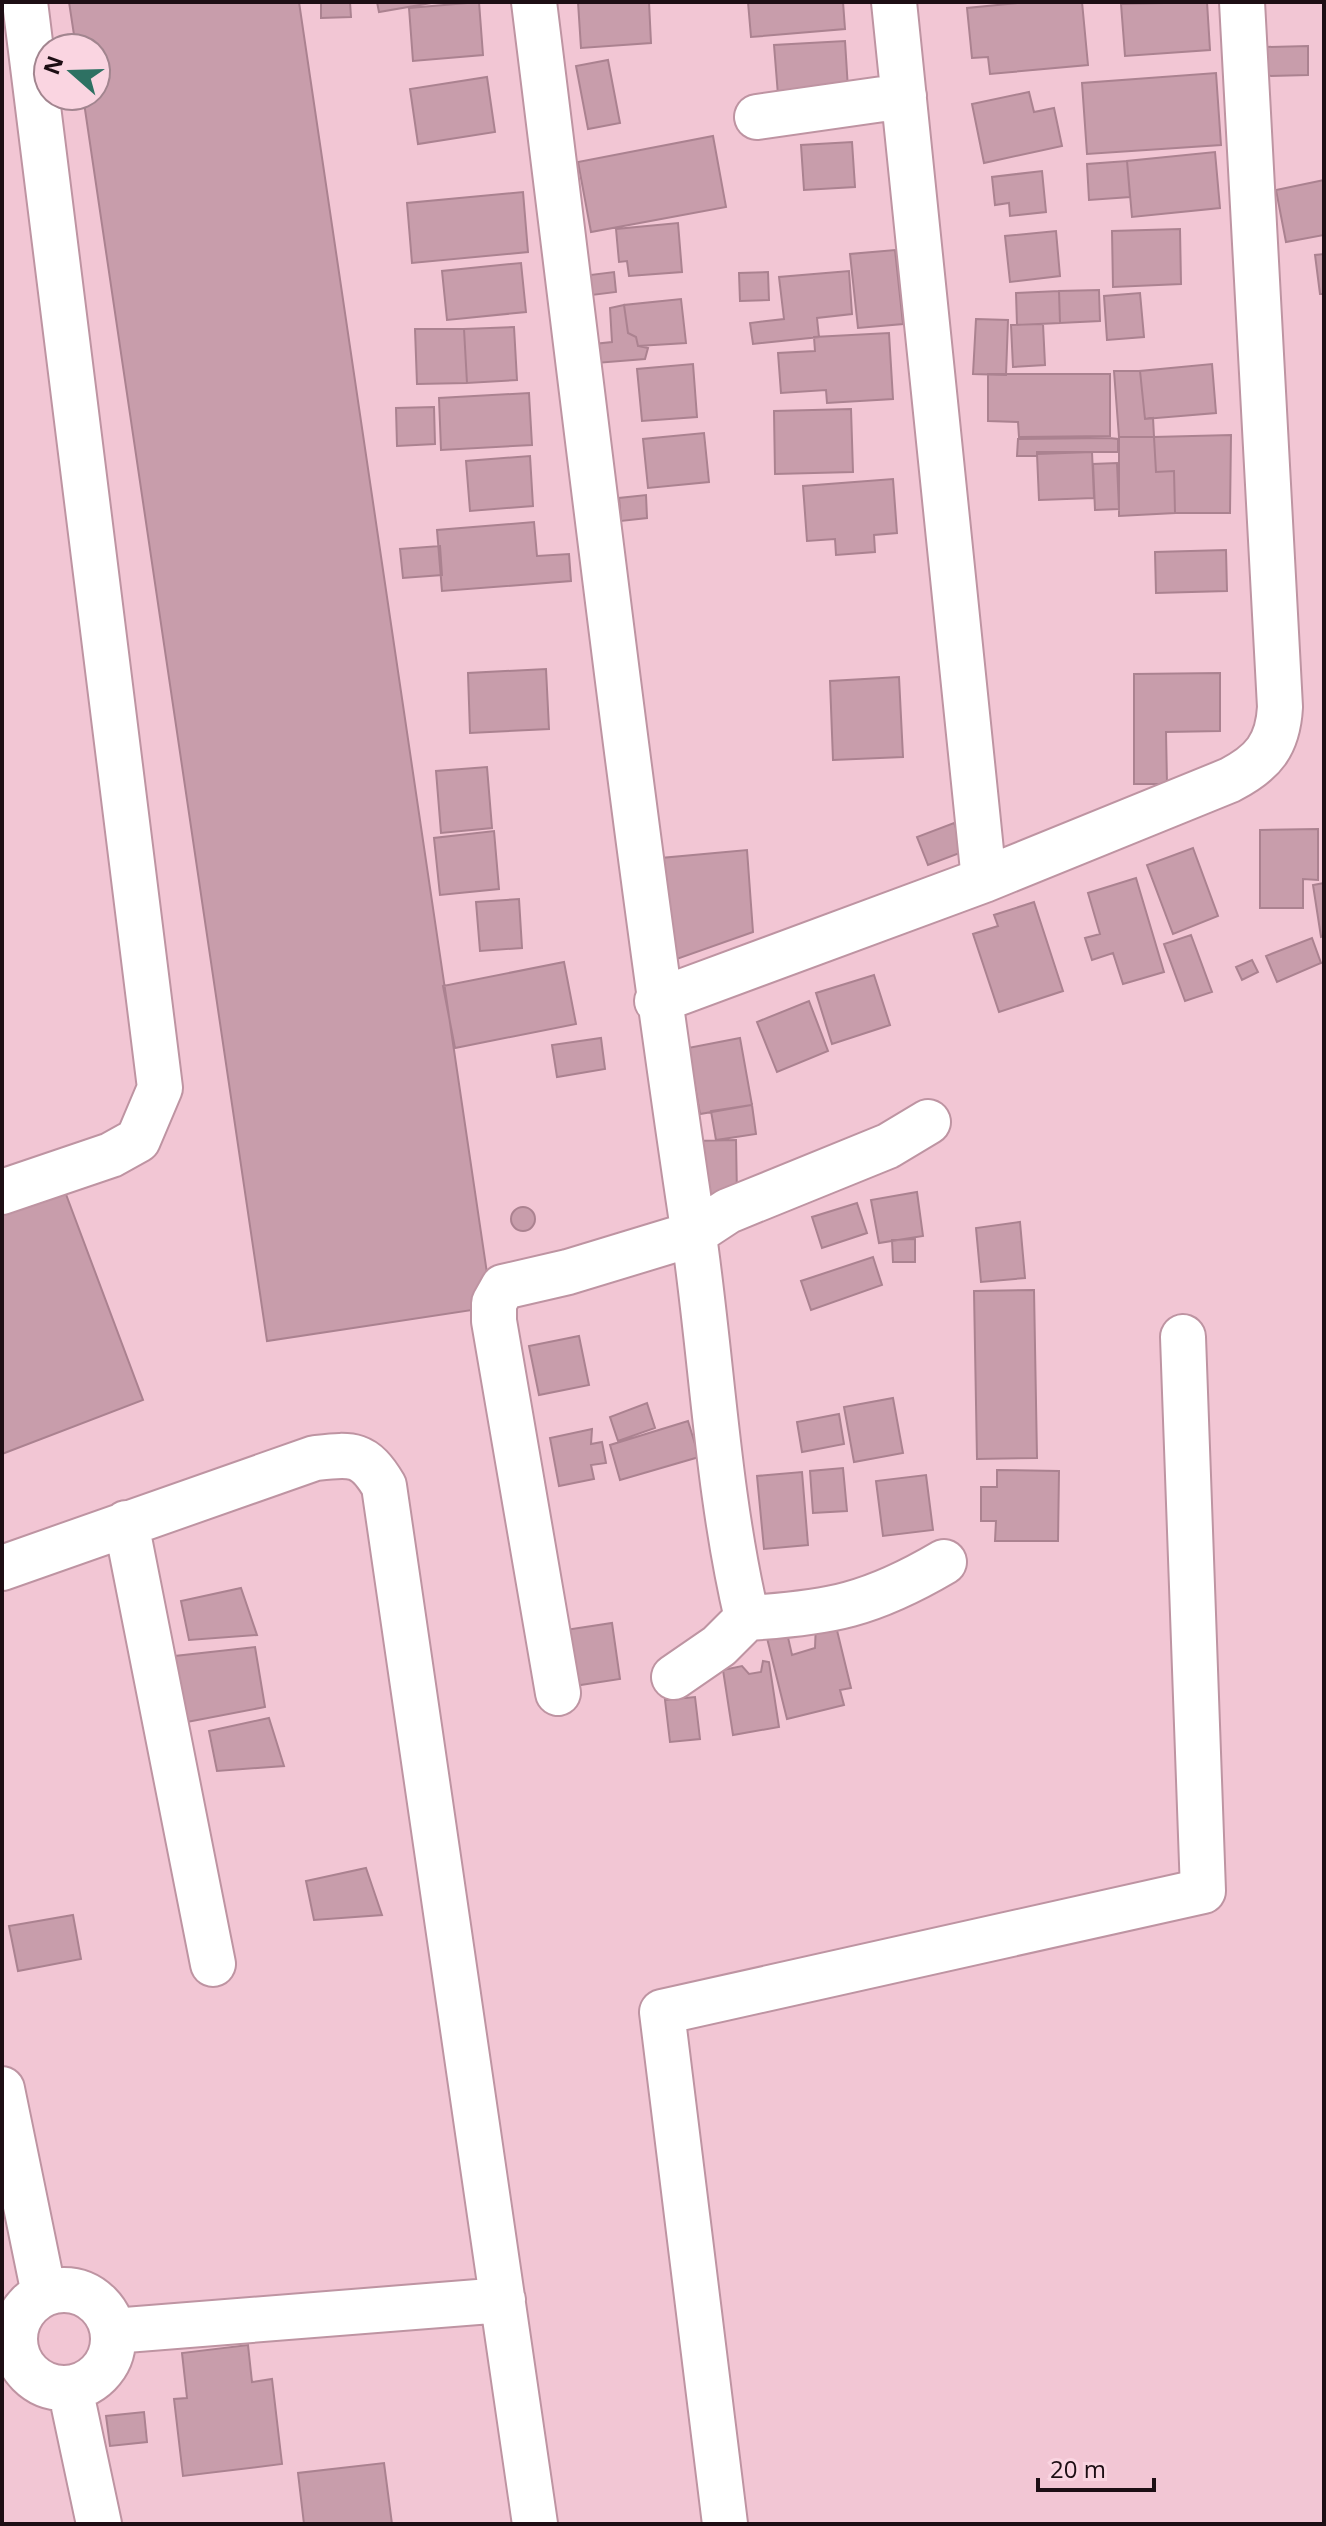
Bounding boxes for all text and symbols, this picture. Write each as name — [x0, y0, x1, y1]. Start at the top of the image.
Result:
north arrow — [32, 32, 112, 112]
text: N — [35, 51, 69, 78]
scale bar — [1038, 2442, 1154, 2492]
text: 20 m — [1050, 2452, 1106, 2485]

